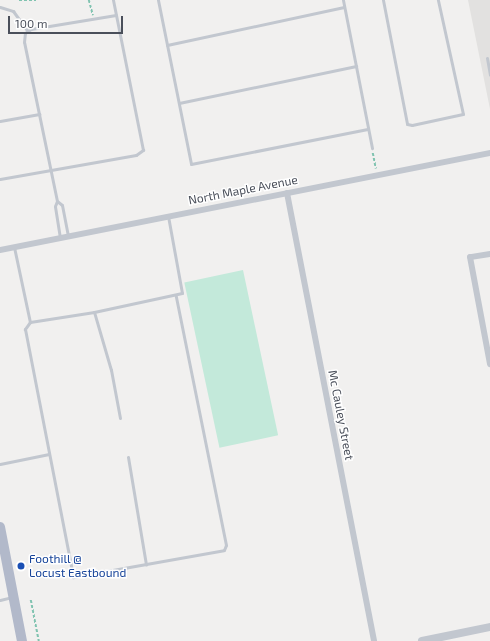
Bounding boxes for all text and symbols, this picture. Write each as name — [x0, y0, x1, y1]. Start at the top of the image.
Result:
scale bar — [10, 8, 125, 34]
text: 100 m — [15, 16, 47, 30]
street label: North Maple Avenue — [187, 172, 299, 208]
street label: Mc Cauley Street — [325, 369, 357, 461]
place label: Foothill @ Locust Eastbound — [29, 552, 126, 580]
marker: Foothill @ Locust Eastbound — [16, 561, 26, 571]

